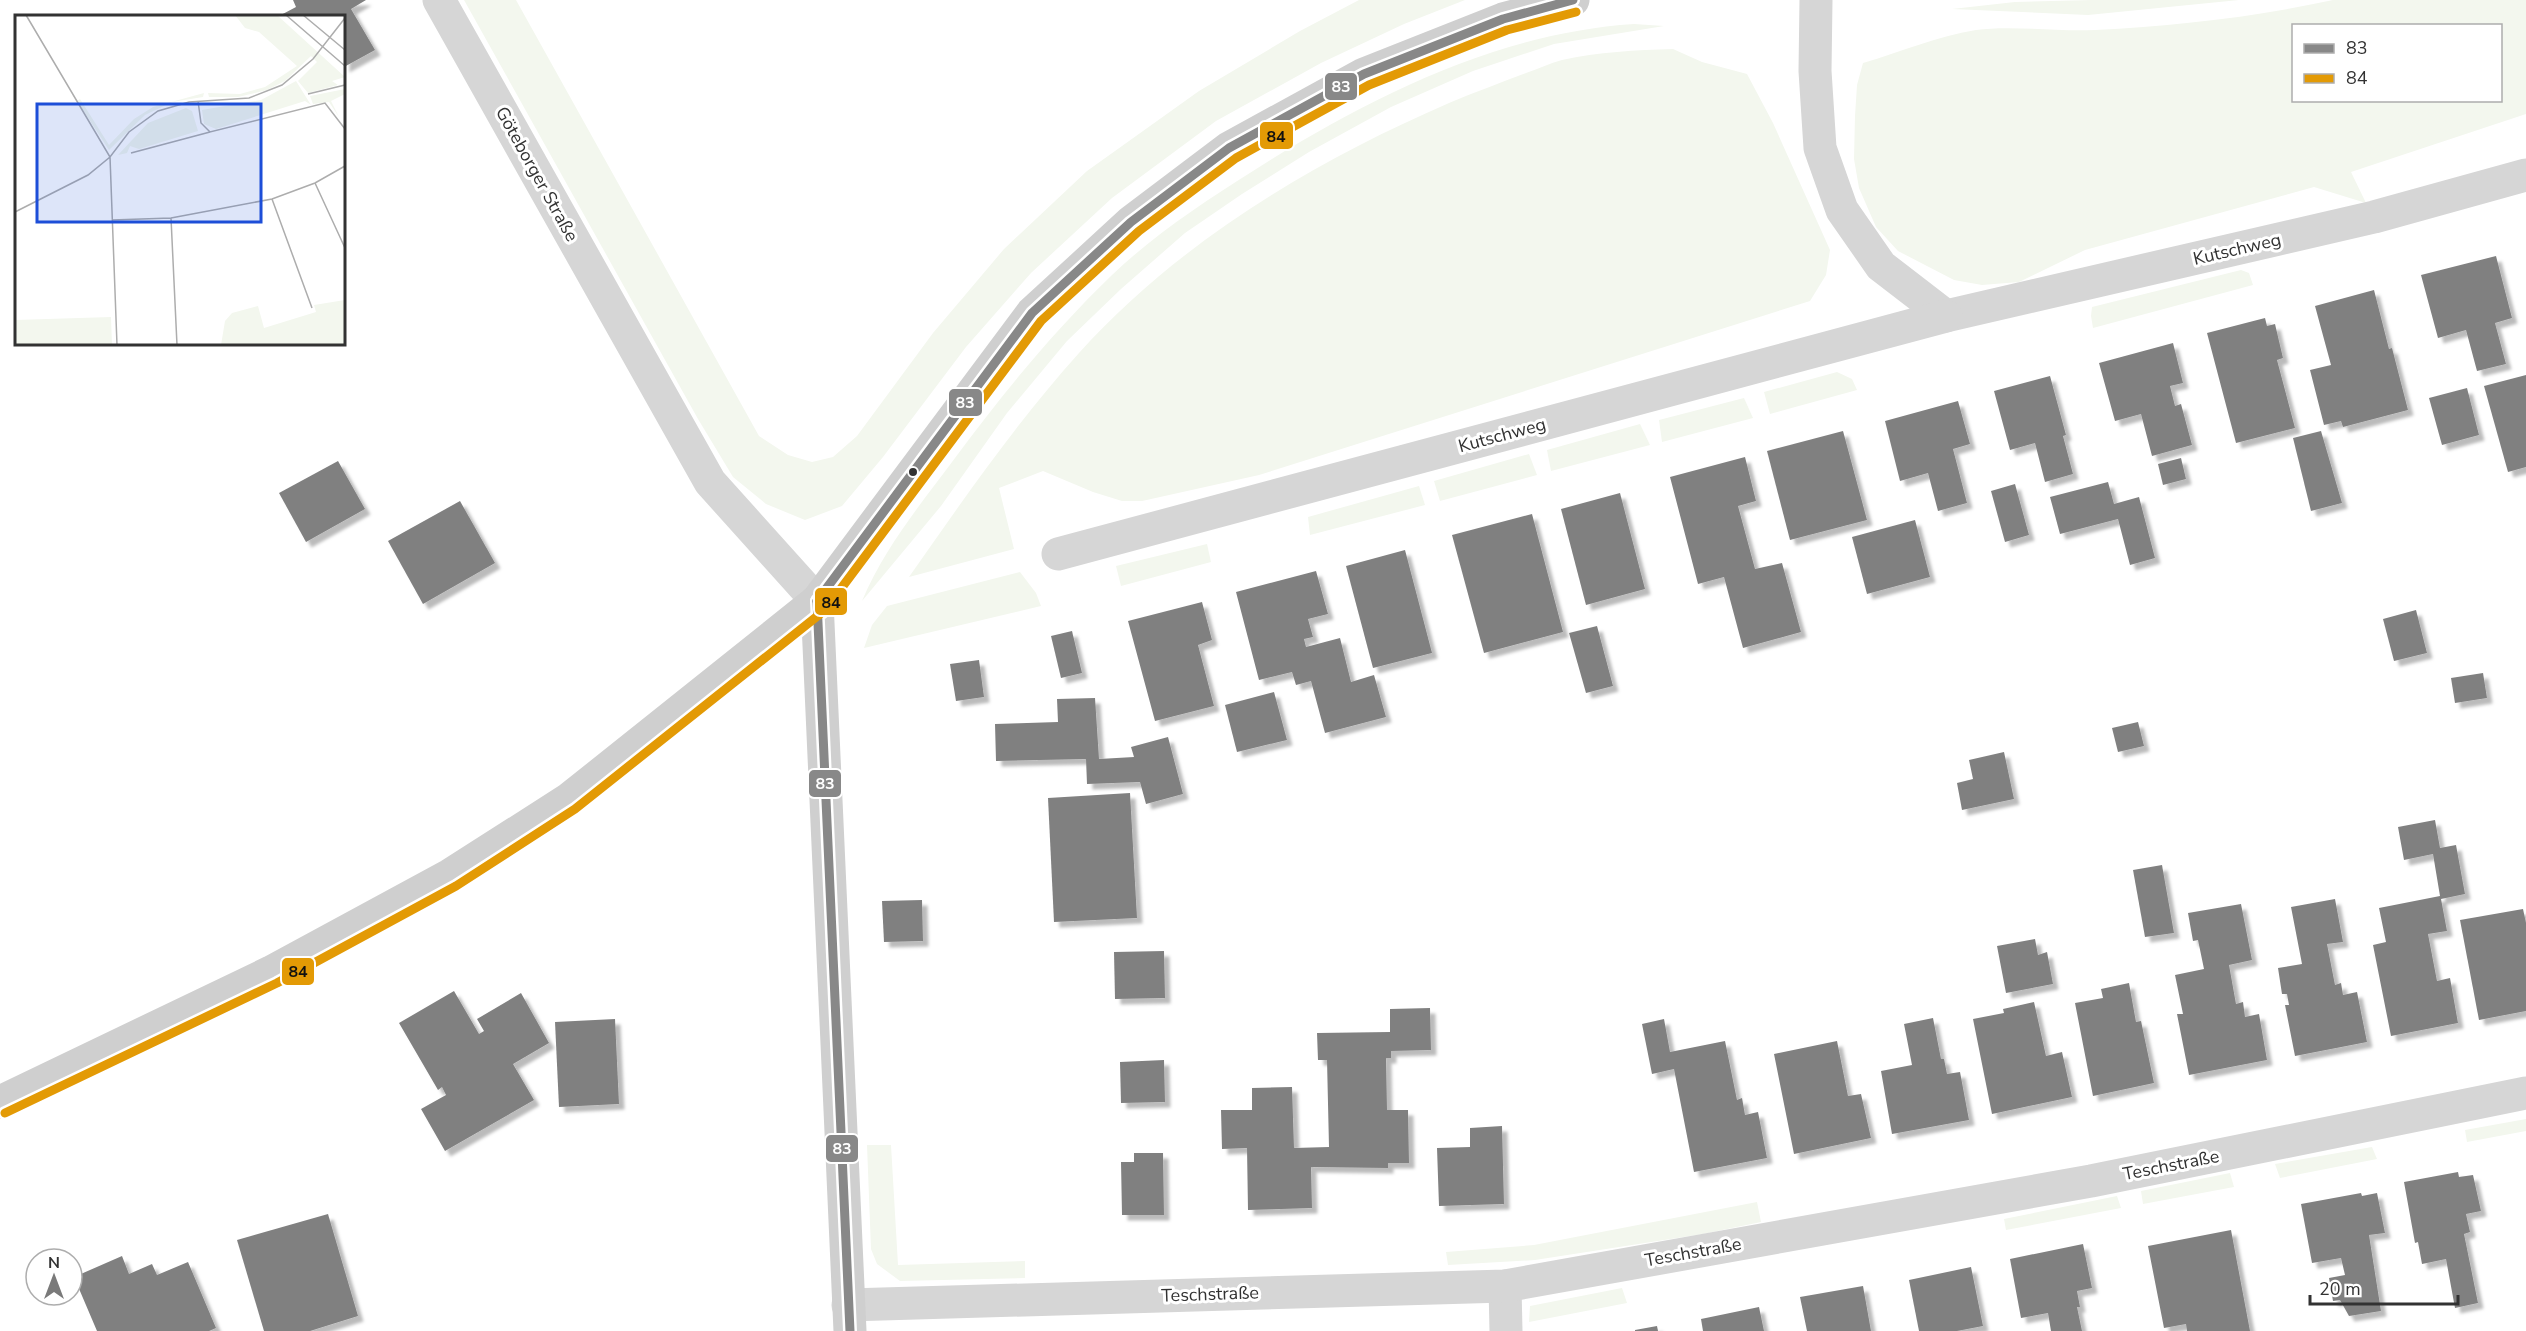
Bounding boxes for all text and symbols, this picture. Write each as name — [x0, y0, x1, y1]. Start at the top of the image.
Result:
inset map — [15, 15, 345, 345]
legend — [2292, 24, 2502, 102]
text: 83 — [2346, 36, 2368, 60]
text: 84 — [2346, 66, 2368, 90]
line badge: 83 — [1324, 72, 1358, 101]
text: 83 — [1331, 76, 1351, 98]
street label: Göteborger Straße — [490, 102, 584, 246]
line badge: 84 — [1259, 121, 1294, 150]
text: 84 — [1266, 126, 1286, 148]
street label: Kutschweg — [2191, 227, 2283, 271]
line badge: 83 — [948, 388, 983, 417]
text: 83 — [955, 392, 975, 414]
street label: Kutschweg — [1456, 412, 1548, 458]
unlabelled marker — [907, 466, 919, 478]
line badge: 84 — [814, 587, 848, 616]
text: 84 — [821, 592, 841, 614]
line badge: 83 — [808, 769, 842, 798]
text: 83 — [815, 773, 835, 795]
line badge: 84 — [281, 957, 315, 986]
text: 84 — [288, 961, 308, 983]
line badge: 83 — [825, 1134, 859, 1163]
text: 83 — [832, 1138, 852, 1160]
street label: Teschstraße — [2121, 1144, 2221, 1186]
street label: Teschstraße — [1643, 1232, 1743, 1272]
north arrow — [24, 1247, 84, 1307]
text: N — [48, 1252, 60, 1274]
scale bar — [2310, 1268, 2458, 1306]
text: 20 m — [2319, 1277, 2361, 1301]
street label: Teschstraße — [1161, 1280, 1259, 1308]

